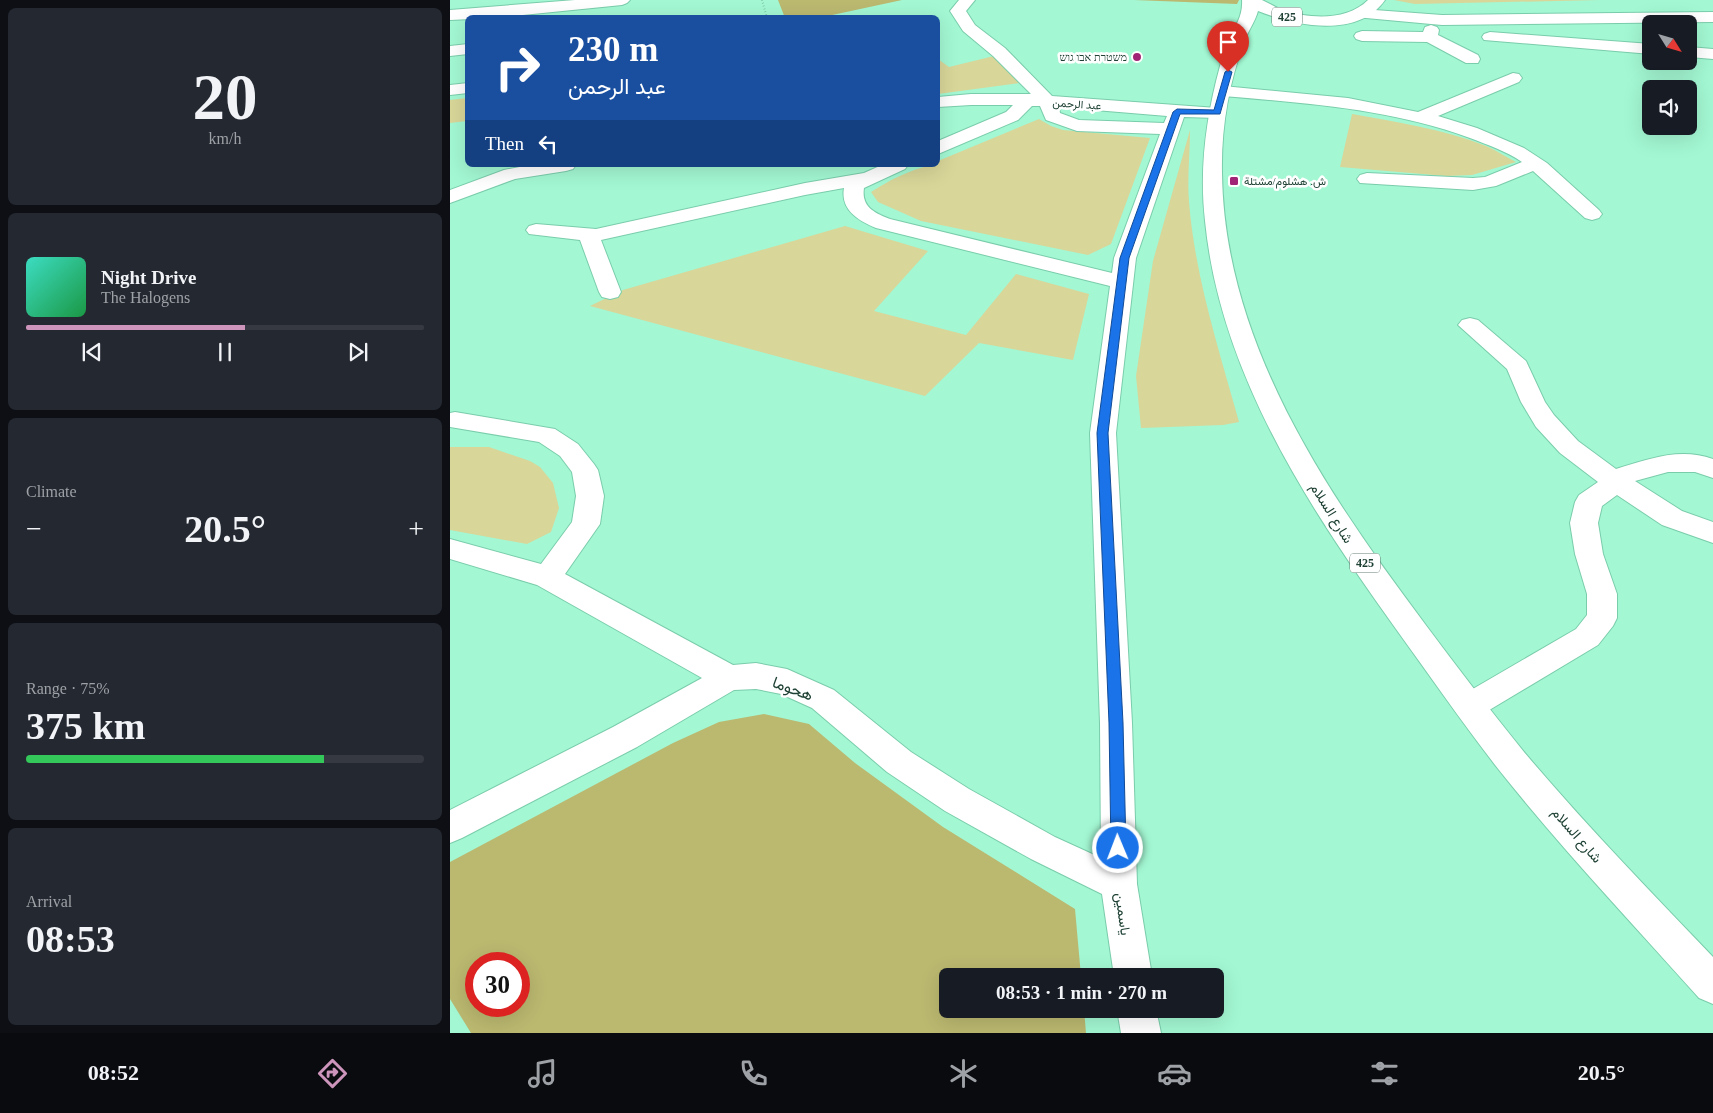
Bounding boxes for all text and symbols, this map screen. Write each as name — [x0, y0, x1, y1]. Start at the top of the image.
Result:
road number: 425 — [1272, 8, 1302, 26]
north arrow — [1642, 15, 1698, 70]
map controls — [1642, 15, 1697, 135]
pin — [1207, 21, 1249, 72]
icon: arrive — [1214, 28, 1242, 56]
text: 230 m — [568, 30, 658, 69]
icon: right — [485, 35, 550, 100]
place label: משטרת אבו גוש — [1059, 51, 1127, 63]
marker: משטרת אבו גוש — [1131, 51, 1143, 63]
text: 20 — [193, 61, 258, 133]
text: عبد الرحمن — [568, 74, 666, 99]
button: sound — [1642, 80, 1697, 135]
street label: عبد الرحمن — [1052, 96, 1102, 113]
text: km/h — [209, 130, 241, 147]
icon: left — [534, 130, 562, 158]
text: Then — [485, 133, 524, 154]
marker: ش. هشلوم/مشتلة — [1228, 175, 1240, 187]
place label: ش. هشلوم/مشتلة — [1244, 175, 1326, 189]
text: Night Drive — [101, 267, 197, 288]
text: The Halogens — [101, 289, 190, 306]
icon: previous — [78, 338, 106, 366]
icon: pause — [211, 338, 239, 366]
icon: next — [344, 338, 372, 366]
street label: شارع السلام — [1305, 481, 1356, 547]
text: Climate — [26, 483, 77, 500]
text: 20.5° — [184, 508, 266, 550]
text: − — [26, 513, 42, 544]
text: + — [408, 513, 424, 544]
road number: 425 — [1350, 554, 1380, 572]
street label: هحوما — [770, 673, 815, 705]
text: Range · 75% — [26, 680, 110, 697]
text: 375 km — [26, 705, 145, 747]
street label: شارع السلام — [1547, 805, 1604, 868]
position arrow — [1091, 821, 1143, 873]
street label: ياسمين — [1111, 892, 1133, 936]
text: Arrival — [26, 893, 72, 910]
text: 08:53 — [26, 918, 115, 960]
speed limit sign: 30 — [465, 952, 530, 1017]
text: 08:53 · 1 min · 270 m — [996, 982, 1167, 1003]
icon: directions — [315, 1056, 350, 1091]
icon: music — [525, 1056, 560, 1091]
icon: phone — [736, 1056, 771, 1091]
icon: climate — [946, 1056, 981, 1091]
icon: car — [1157, 1056, 1192, 1091]
icon: filters — [1367, 1056, 1402, 1091]
text: 08:52 — [88, 1060, 139, 1085]
text: 20.5° — [1578, 1060, 1625, 1085]

